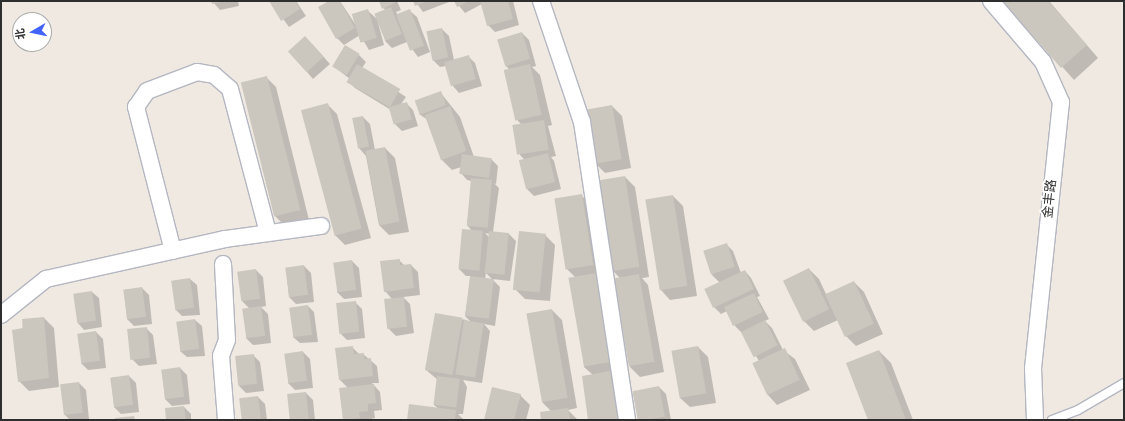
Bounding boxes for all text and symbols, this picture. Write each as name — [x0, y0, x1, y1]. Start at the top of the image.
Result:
north arrow — [12, 12, 52, 52]
text: 北 — [13, 27, 29, 40]
street label: 金丰路 — [1041, 179, 1061, 219]

